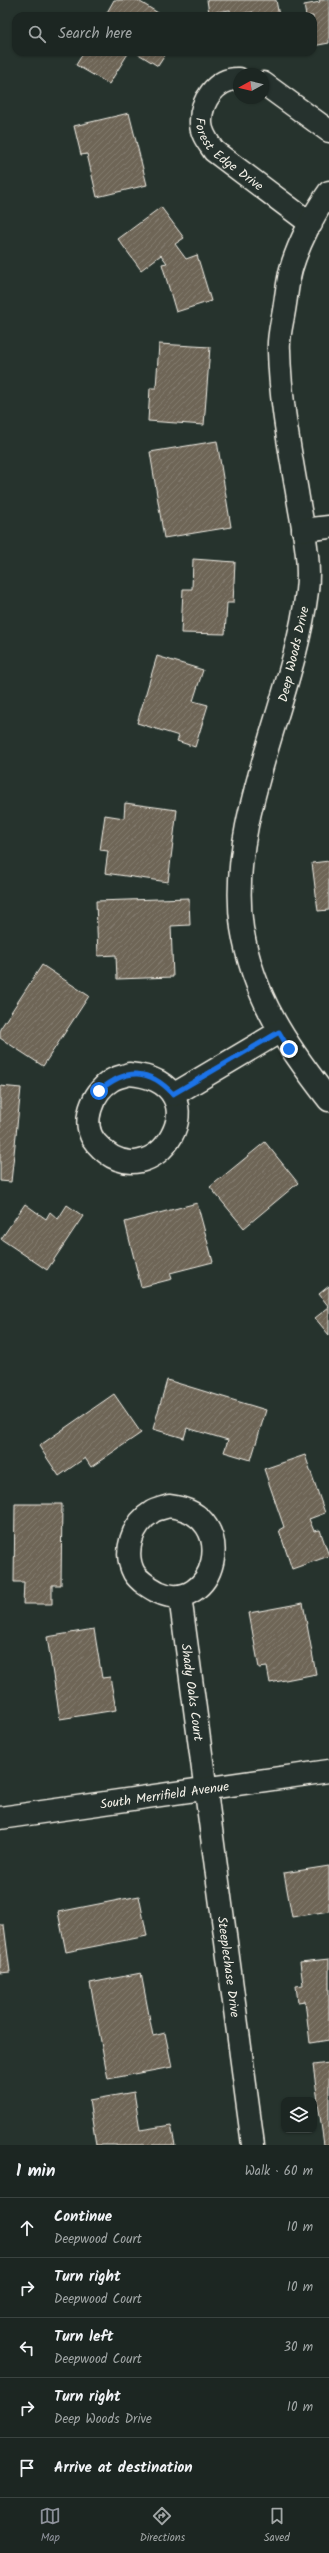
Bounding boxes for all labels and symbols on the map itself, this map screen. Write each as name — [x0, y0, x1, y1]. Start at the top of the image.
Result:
north arrow — [233, 68, 269, 104]
street label: Forest Edge Drive — [189, 118, 268, 197]
street label: Deep Woods Drive — [273, 604, 316, 704]
route end — [280, 1040, 298, 1058]
route start — [90, 1082, 108, 1100]
street label: Shady Oaks Court — [174, 1642, 208, 1743]
street label: South Merrifield Avenue — [99, 1776, 231, 1816]
street label: Steeplechase Drive — [211, 1915, 245, 2019]

